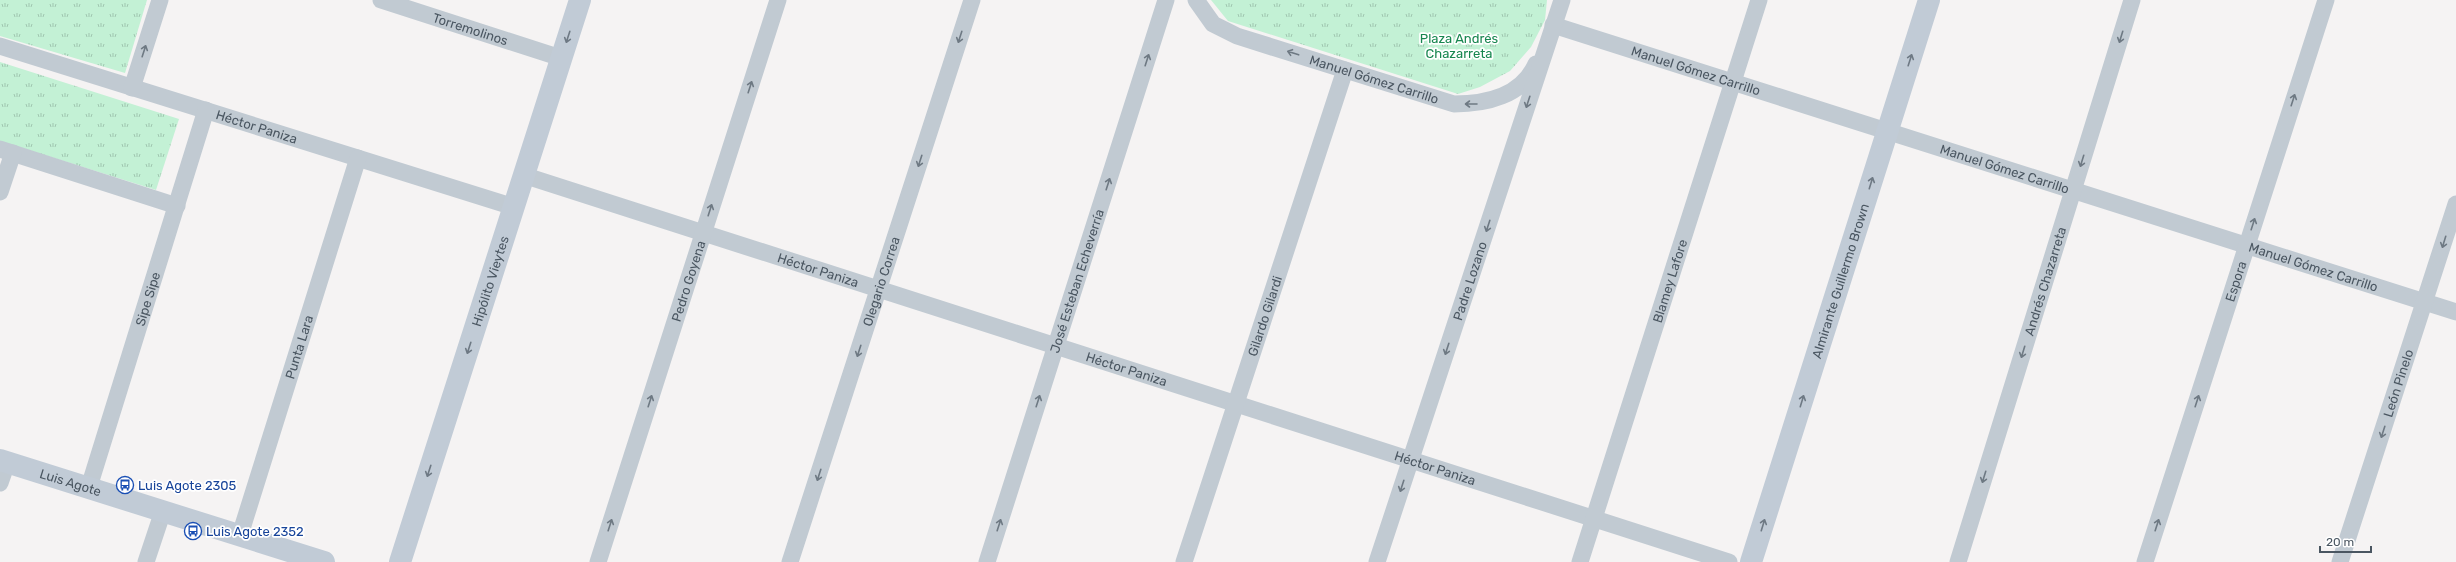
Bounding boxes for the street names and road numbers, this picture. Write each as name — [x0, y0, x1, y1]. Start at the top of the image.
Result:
street label: Torremolinos — [431, 10, 510, 49]
street label: Manuel Gómez Carrillo — [1629, 43, 1762, 98]
street label: Manuel Gómez Carrillo — [1308, 52, 1440, 107]
street label: Héctor Paniza — [214, 107, 299, 147]
street label: Manuel Gómez Carrillo — [1938, 142, 2071, 197]
street label: Almirante Guillermo Brown — [1809, 202, 1872, 360]
street label: José Esteban Echeverría — [1047, 207, 1107, 355]
street label: Andrés Chazarreta — [2022, 225, 2069, 338]
street label: Hipólito Vieytes — [469, 234, 512, 328]
street label: Olegario Correa — [860, 235, 903, 328]
street label: Blamey Lafore — [1650, 238, 1690, 325]
street label: Pedro Goyena — [668, 239, 708, 324]
street label: Padre Lozano — [1450, 240, 1490, 322]
street label: Manuel Gómez Carrillo — [2247, 240, 2380, 295]
street label: Héctor Paniza — [776, 250, 861, 290]
street label: Espora — [2222, 259, 2249, 304]
street label: Sipe Sipe — [132, 270, 163, 328]
street label: Gilardo Gilardi — [1245, 274, 1285, 358]
street label: Punta Lara — [282, 313, 316, 381]
street label: León Pinelo — [2380, 348, 2416, 419]
street label: Héctor Paniza — [1084, 349, 1169, 389]
street label: Héctor Paniza — [1393, 448, 1478, 488]
street label: Luis Agote — [38, 466, 103, 499]

